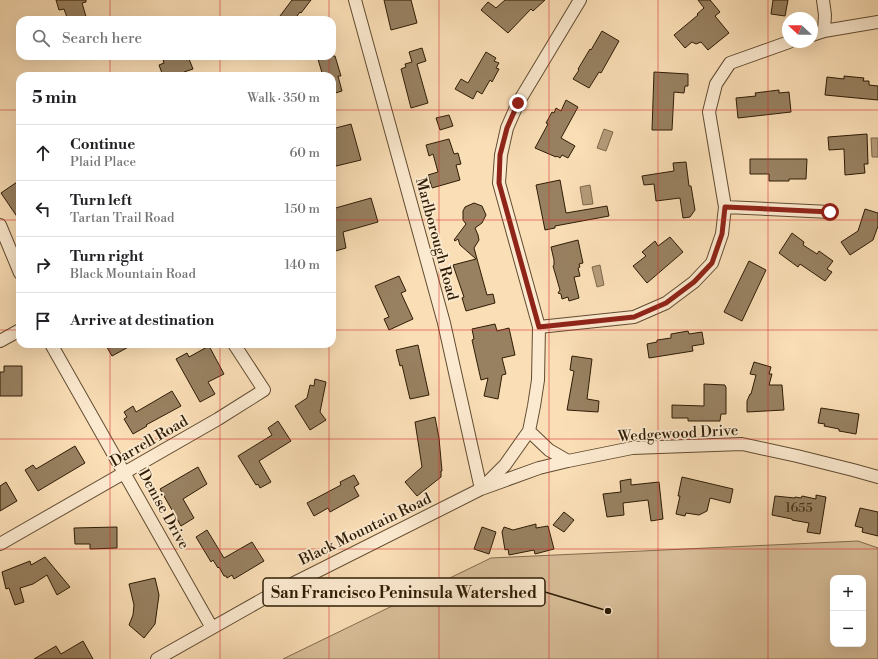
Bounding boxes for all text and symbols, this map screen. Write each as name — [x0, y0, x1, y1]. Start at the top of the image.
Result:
north arrow — [782, 12, 818, 48]
search box — [16, 16, 336, 60]
icon: search — [30, 27, 52, 49]
text: Search here — [62, 29, 142, 48]
text: 5 min — [32, 87, 77, 109]
text: Walk · 350 m — [247, 90, 320, 106]
route end — [509, 94, 527, 112]
text: Continue — [70, 135, 135, 154]
icon: ahead — [32, 142, 54, 164]
text: 60 m — [289, 145, 320, 161]
text: Plaid Place — [70, 154, 136, 170]
street label: Marlborough Road — [411, 176, 462, 303]
text: Turn left — [70, 191, 132, 210]
icon: left — [32, 198, 54, 220]
text: 150 m — [285, 201, 320, 217]
route start — [821, 203, 839, 221]
text: Tartan Trail Road — [70, 210, 174, 226]
text: Turn right — [70, 247, 144, 266]
icon: right — [32, 254, 54, 276]
text: 140 m — [284, 257, 320, 273]
text: Black Mountain Road — [70, 266, 196, 282]
icon: arrive — [32, 310, 54, 332]
text: Arrive at destination — [70, 311, 214, 330]
street label: Darrell Road — [107, 411, 192, 471]
street label: Wedgewood Drive — [616, 421, 739, 446]
street label: Denise Drive — [134, 466, 193, 553]
street label: Black Mountain Road — [295, 489, 435, 570]
house number: 1655 — [785, 500, 813, 516]
map controls — [830, 575, 866, 647]
button: + — [830, 575, 866, 611]
callout: San Francisco Peninsula Watershed — [263, 578, 545, 606]
text: San Francisco Peninsula Watershed — [271, 583, 537, 603]
button: − — [830, 611, 866, 647]

